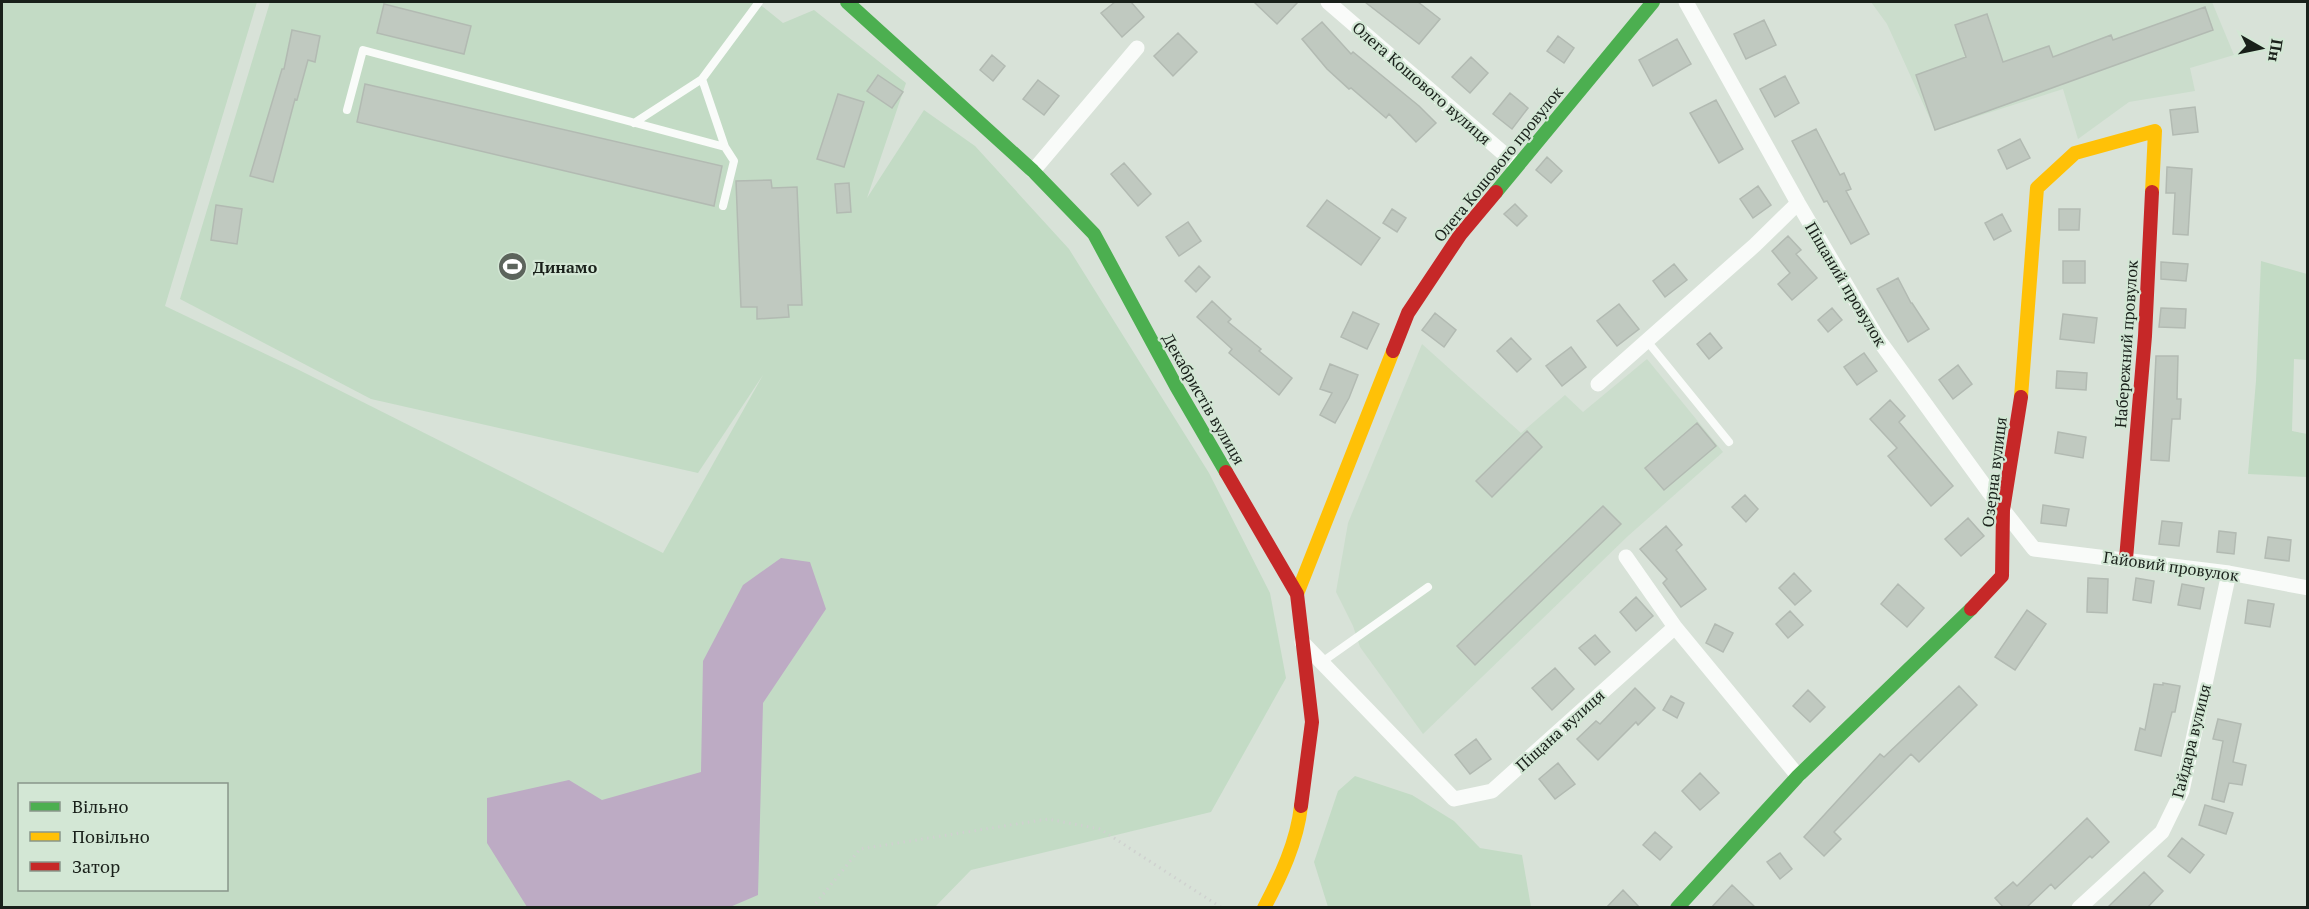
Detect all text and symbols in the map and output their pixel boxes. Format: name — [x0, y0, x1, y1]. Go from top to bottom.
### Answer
street label: Олега Кошового вулиця — [1348, 16, 1496, 150]
north arrow — [2231, 18, 2291, 78]
text: Пн — [2263, 37, 2288, 64]
street label: Олега Кошового провулок — [1428, 81, 1568, 247]
street label: Піщаний провулок — [1800, 218, 1892, 350]
sports icon: Динамо — [496, 251, 528, 283]
place label: Динамо — [533, 256, 598, 278]
street label: Набережний провулок — [2109, 259, 2143, 429]
street label: Декабристів вулиця — [1157, 329, 1251, 469]
street label: Озерна вулиця — [1976, 415, 2012, 529]
street label: Гайовий провулок — [2102, 546, 2240, 586]
street label: Гайдара вулиця — [2166, 682, 2216, 800]
street label: Піщана вулиця — [1511, 684, 1609, 776]
legend — [18, 783, 228, 891]
text: Вільно — [72, 794, 128, 818]
text: Повільно — [72, 824, 150, 848]
text: Затор — [72, 854, 120, 878]

